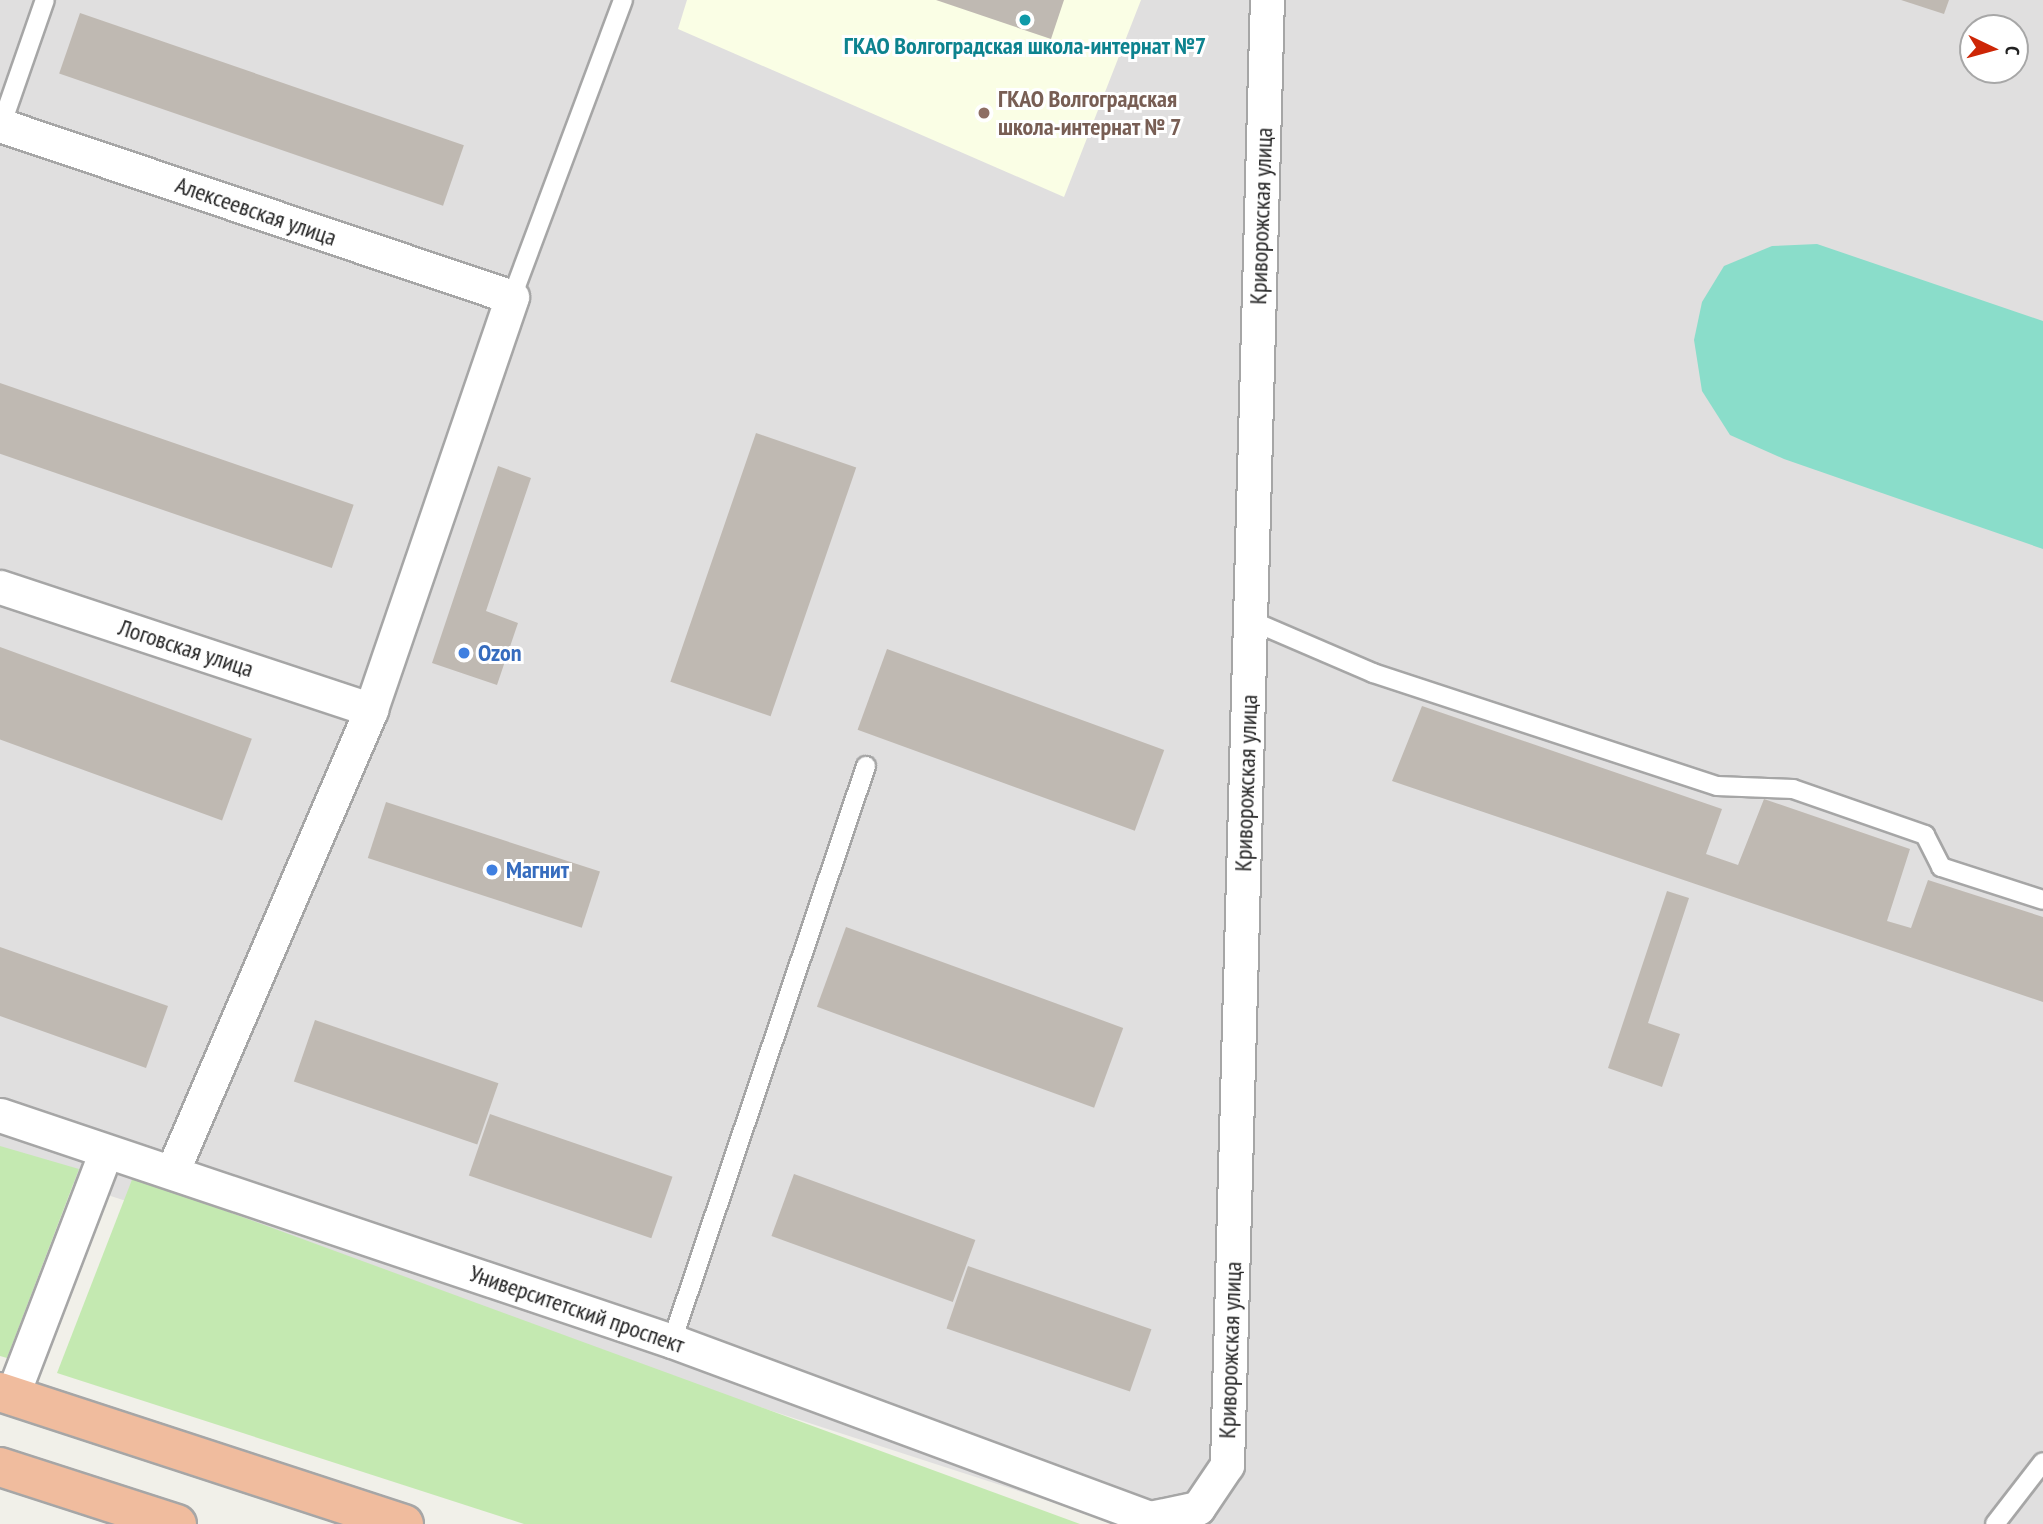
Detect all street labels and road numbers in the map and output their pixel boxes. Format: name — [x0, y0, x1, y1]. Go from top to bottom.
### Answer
street label: Криворожская улица — [1244, 127, 1278, 305]
street label: Алексеевская улица — [172, 170, 340, 252]
street label: Логовская улица — [115, 613, 257, 683]
street label: Криворожская улица — [1229, 694, 1263, 872]
street label: Университетский проспект — [466, 1259, 688, 1359]
street label: Криворожская улица — [1213, 1261, 1247, 1439]

